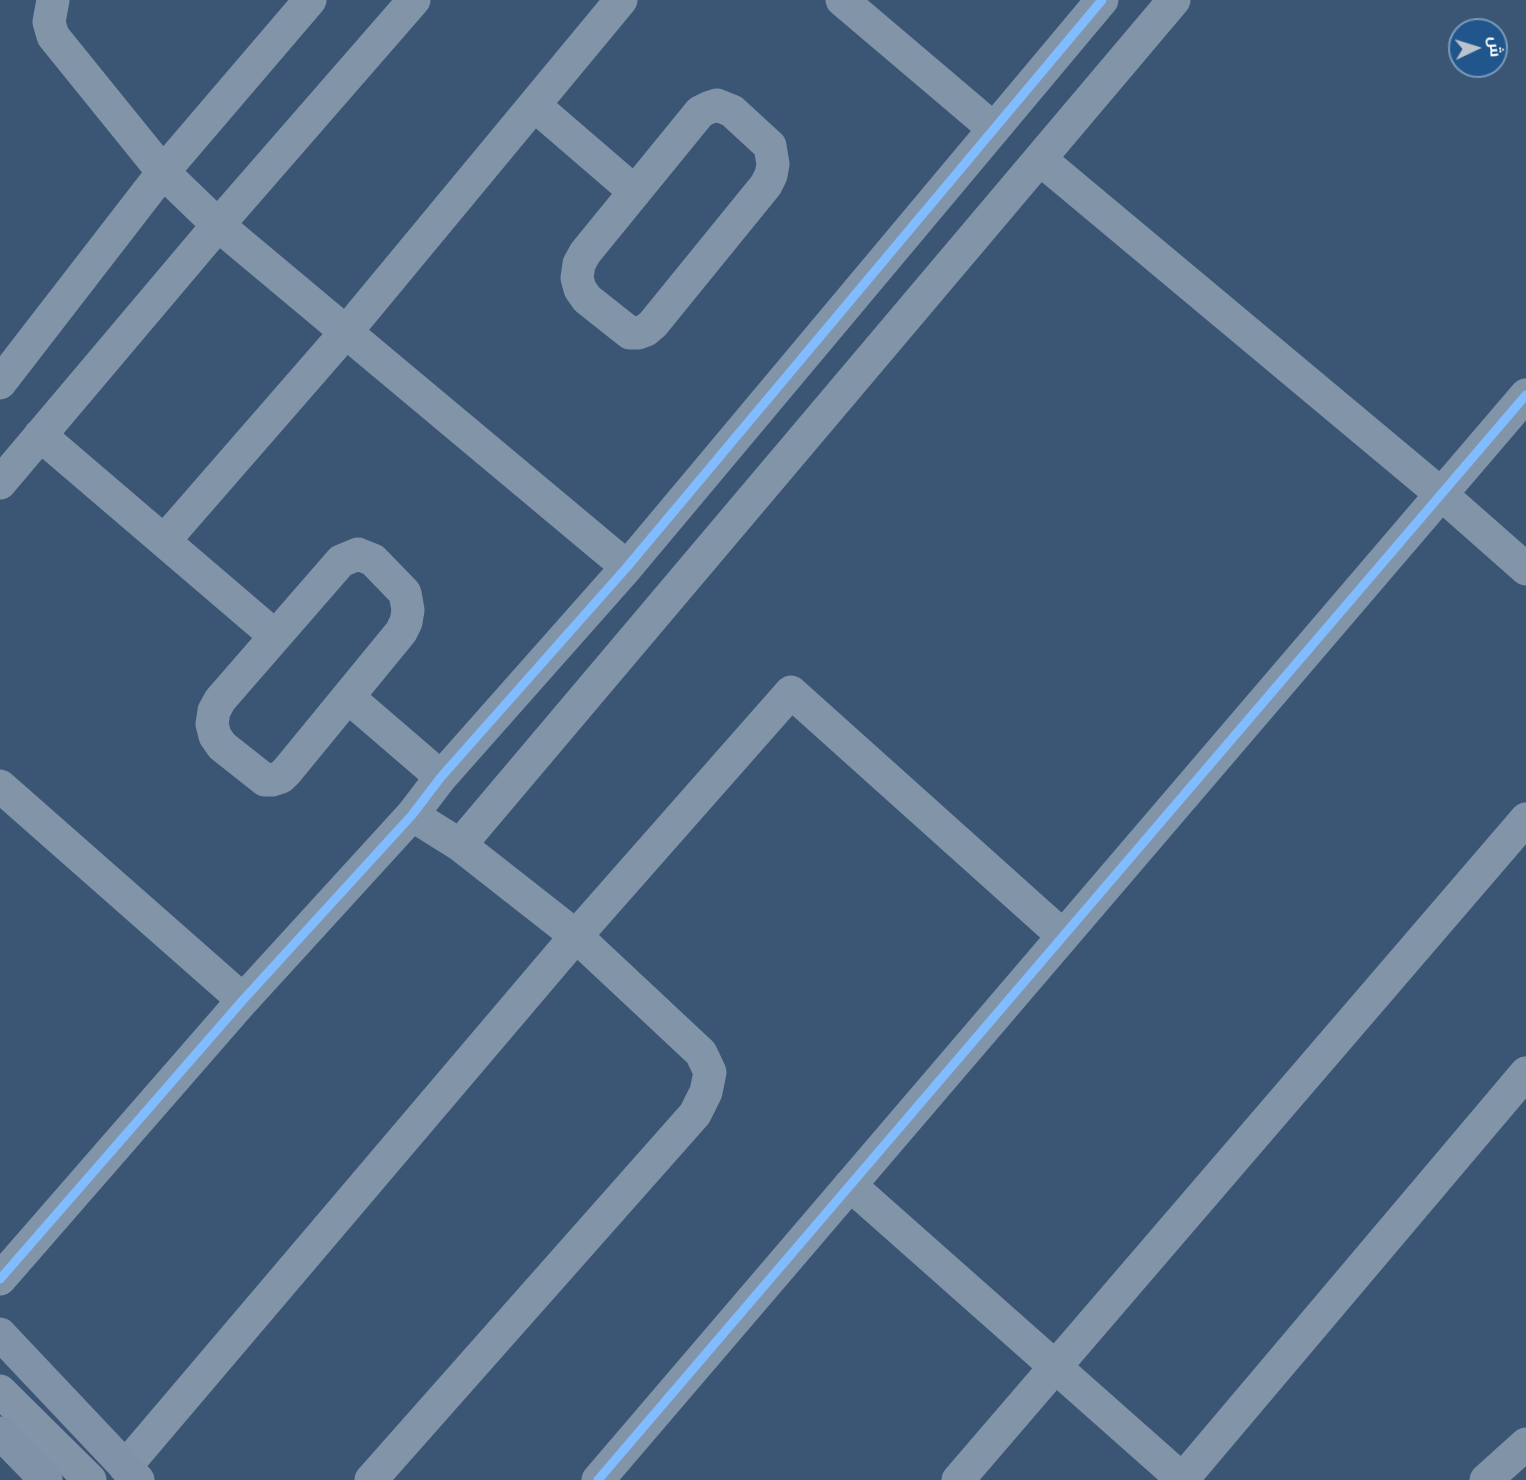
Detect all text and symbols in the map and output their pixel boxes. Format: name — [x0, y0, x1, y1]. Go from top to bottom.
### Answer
north arrow — [1448, 18, 1508, 78]
text: ش — [1483, 36, 1505, 58]

